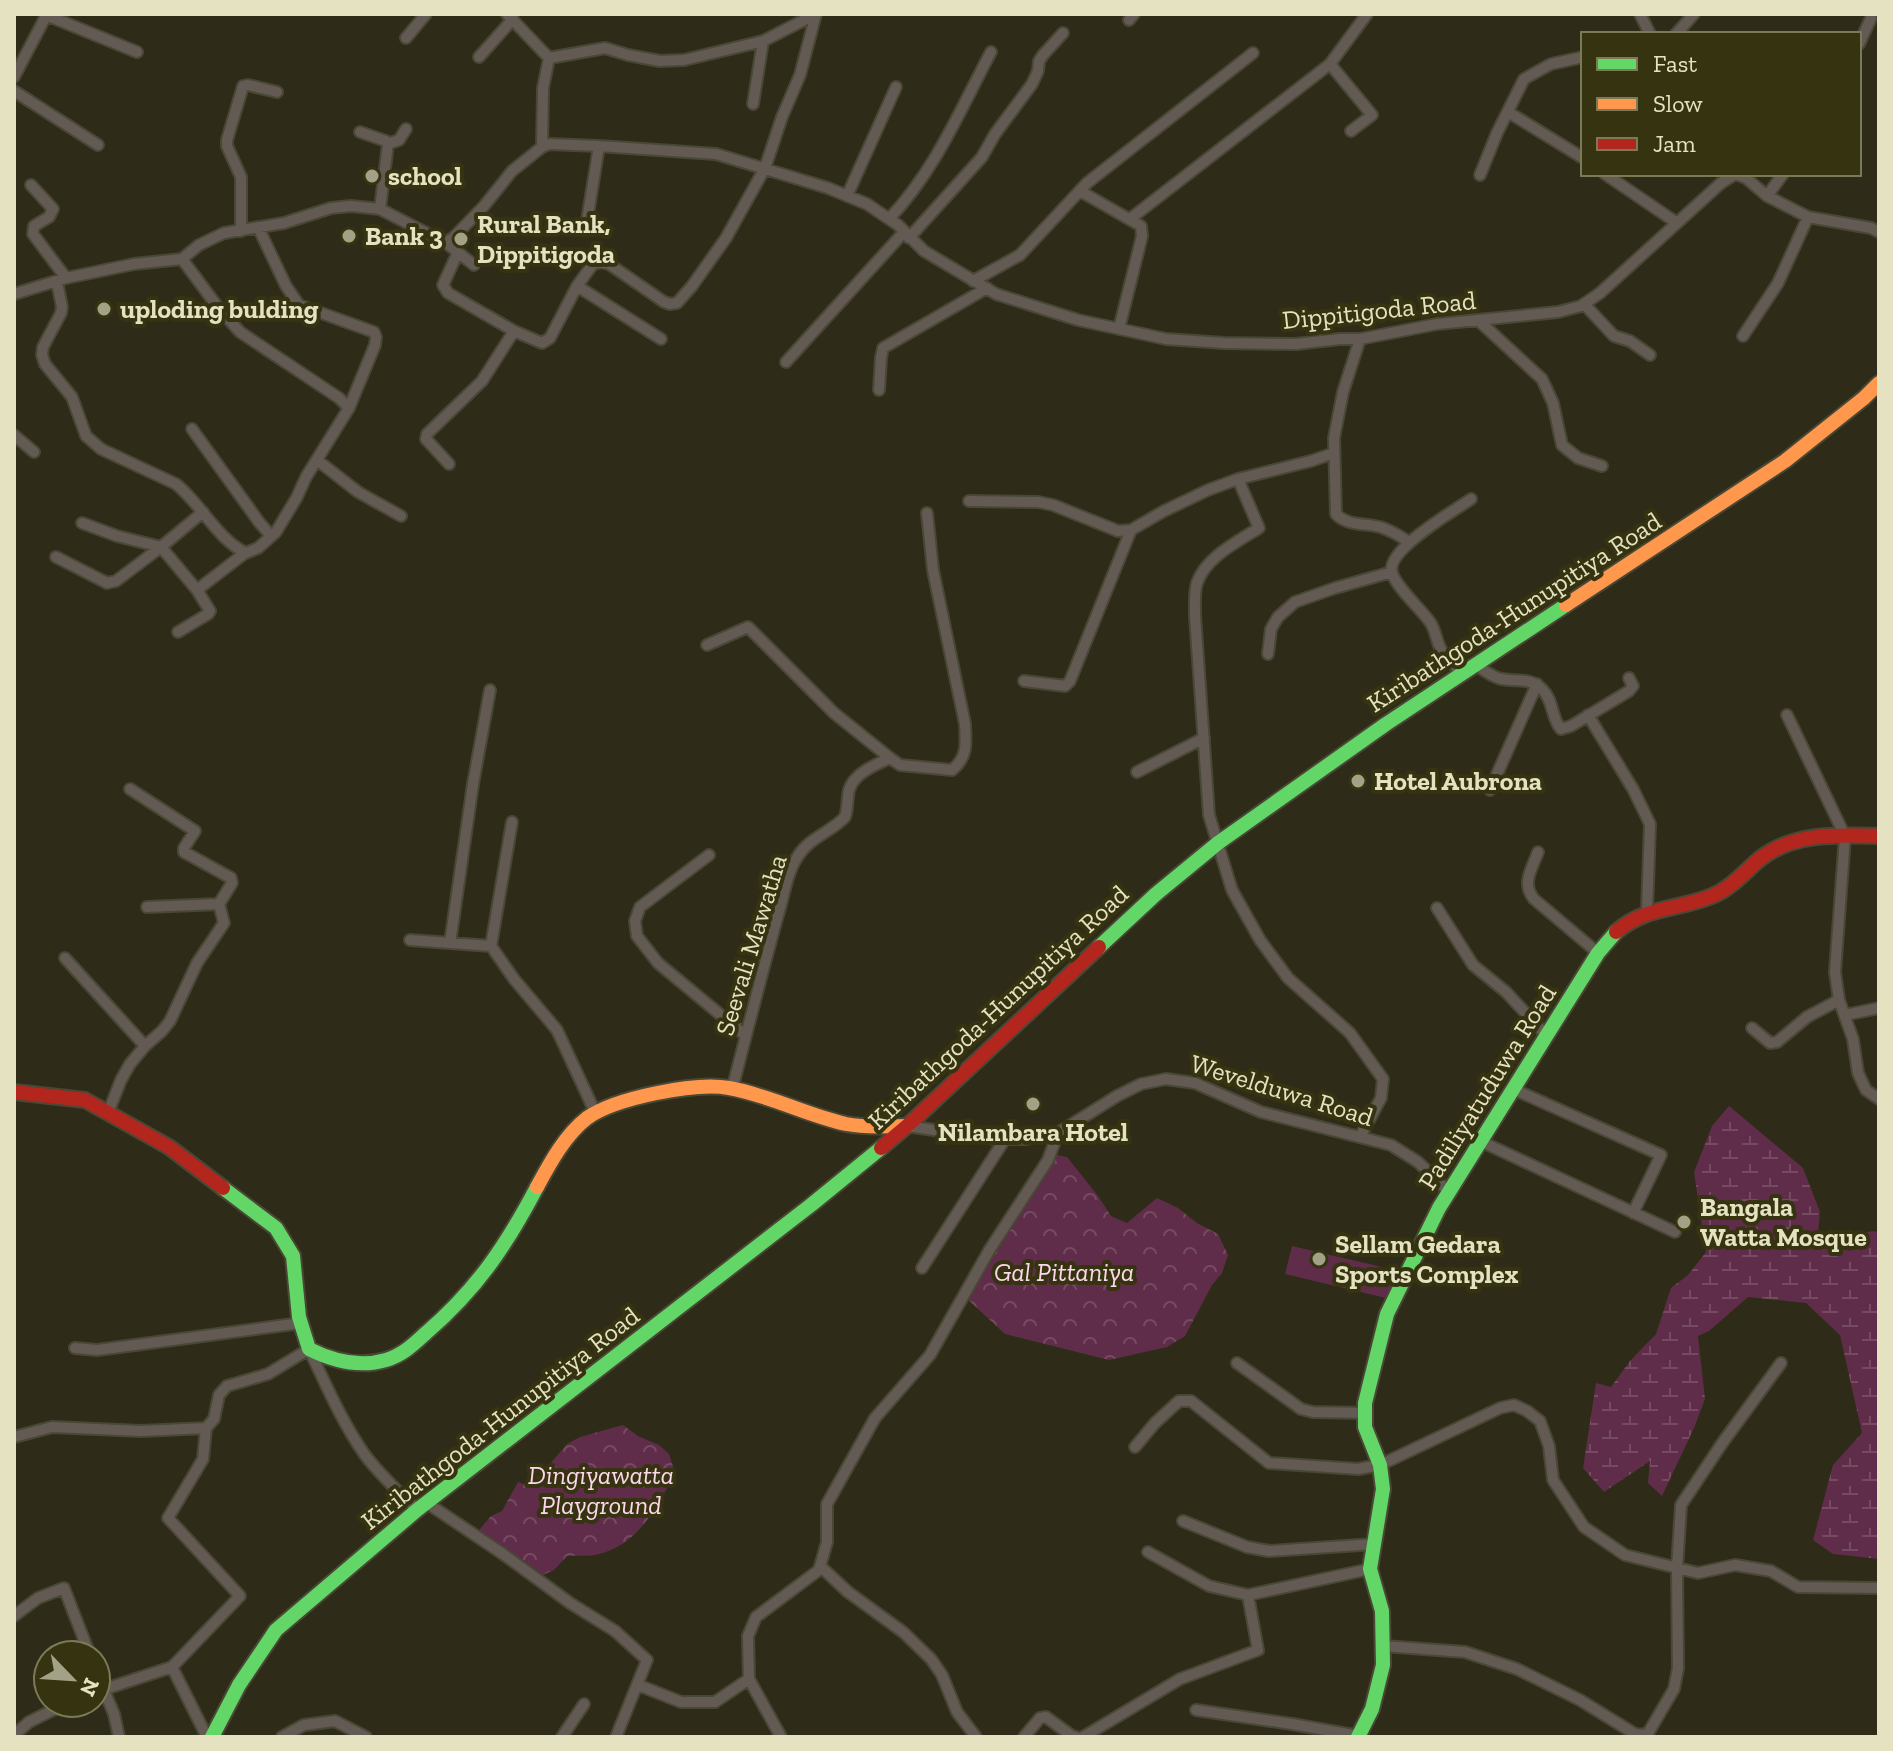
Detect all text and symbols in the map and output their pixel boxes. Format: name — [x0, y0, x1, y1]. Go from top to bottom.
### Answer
legend — [1581, 32, 1861, 176]
text: Fast — [1653, 49, 1697, 78]
text: Slow — [1653, 89, 1703, 118]
text: Jam — [1653, 129, 1696, 158]
place label: school — [388, 160, 462, 192]
marker: school — [363, 167, 381, 185]
place label: Rural Bank, Dippitigoda — [477, 208, 615, 270]
place label: Bank 3 — [365, 220, 443, 252]
marker: Bank 3 — [340, 227, 358, 245]
marker: Rural Bank, Dippitigoda — [452, 230, 470, 248]
street label: Dippitigoda Road — [1281, 284, 1477, 336]
place label: uploding bulding — [120, 293, 319, 325]
marker: uploding bulding — [95, 300, 113, 318]
street label: Kiribathgoda-Hunupitiya Road — [1361, 505, 1667, 719]
place label: Hotel Aubrona — [1374, 765, 1542, 797]
marker: Hotel Aubrona — [1349, 772, 1367, 790]
street label: Seevali Mawatha — [708, 850, 794, 1039]
street label: Kiribathgoda-Hunupitiya Road — [861, 878, 1135, 1136]
street label: Padiliyatuduwa Road — [1411, 979, 1563, 1195]
street label: Wevelduwa Road — [1187, 1047, 1377, 1133]
marker: Nilambara Hotel — [1024, 1095, 1042, 1113]
place label: Nilambara Hotel — [938, 1116, 1128, 1148]
place label: Bangala Watta Mosque — [1700, 1191, 1867, 1253]
marker: Bangala Watta Mosque — [1675, 1213, 1693, 1231]
place label: Sellam Gedara Sports Complex — [1335, 1228, 1518, 1290]
marker: Sellam Gedara Sports Complex — [1310, 1250, 1328, 1268]
park label: Gal Pittaniya — [994, 1256, 1134, 1288]
street label: Kiribathgoda-Hunupitiya Road — [354, 1299, 646, 1537]
park label: Dingiyawatta Playground — [528, 1459, 674, 1521]
north arrow — [32, 1639, 112, 1719]
text: N — [74, 1674, 105, 1701]

